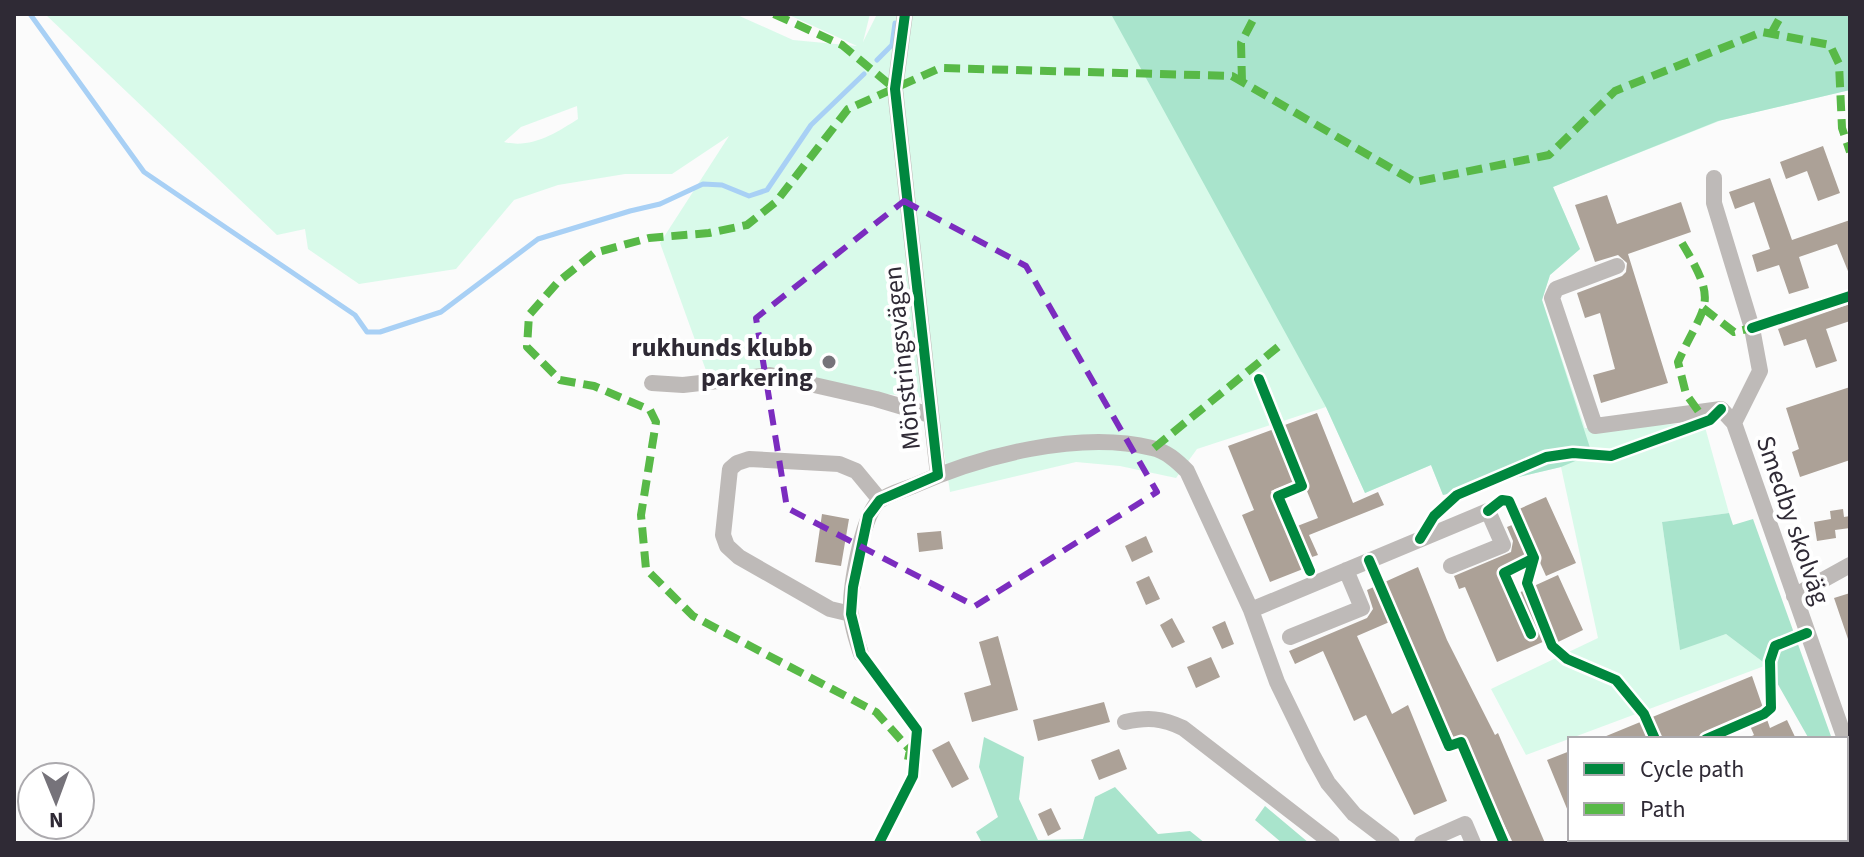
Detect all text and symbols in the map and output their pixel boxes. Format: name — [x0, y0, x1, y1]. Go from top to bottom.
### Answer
street label: Mönstringsvägen — [874, 264, 930, 452]
place label: rukhunds klubb parkering — [631, 329, 813, 396]
marker: rukhunds klubb parkering — [820, 353, 838, 371]
street label: Smedby skolväg — [1747, 431, 1839, 609]
legend — [1568, 737, 1848, 841]
text: Cycle path — [1640, 752, 1744, 787]
north arrow — [16, 761, 96, 841]
text: Path — [1640, 792, 1686, 827]
text: N — [49, 804, 64, 836]

